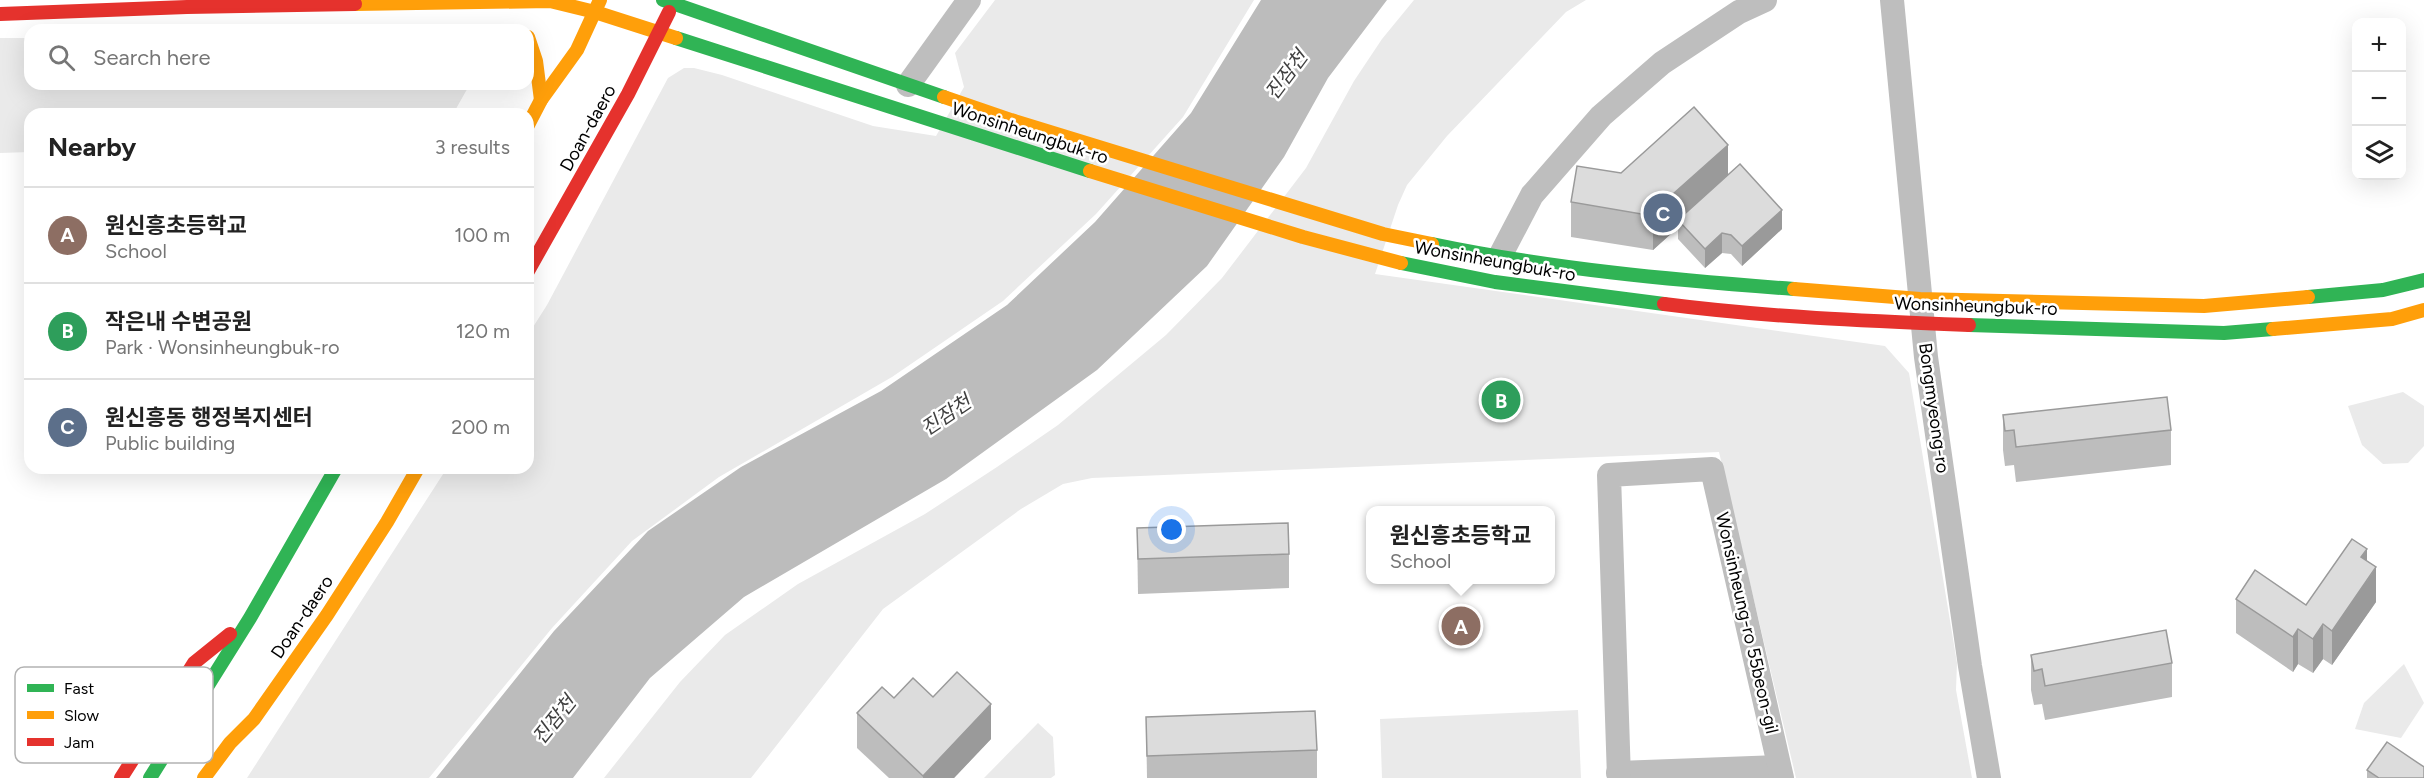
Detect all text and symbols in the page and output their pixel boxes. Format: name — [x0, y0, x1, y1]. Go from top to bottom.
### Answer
map controls — [2352, 18, 2406, 180]
button: + — [2352, 18, 2406, 72]
search box — [24, 24, 534, 90]
icon: search — [45, 41, 78, 74]
text: Search here — [93, 44, 211, 71]
water label: 진잠천 — [1260, 44, 1314, 104]
button: − — [2352, 72, 2406, 126]
street label: Doan-daero — [555, 81, 621, 175]
street label: Wonsinheungbuk-ro — [949, 97, 1111, 169]
button: layers — [2352, 126, 2406, 180]
text: Nearby — [48, 131, 136, 163]
text: 3 results — [435, 135, 510, 159]
pin: C — [1644, 190, 1682, 236]
text: 원신흥초등학교 — [105, 212, 247, 239]
text: A — [60, 223, 75, 247]
text: 100 m — [454, 223, 510, 247]
street label: Wonsinheungbuk-ro — [1413, 236, 1577, 286]
text: School — [105, 239, 167, 263]
street label: Wonsinheungbuk-ro — [1894, 292, 2058, 320]
text: 작은내 수변공원 — [105, 308, 252, 335]
text: B — [61, 319, 74, 343]
text: 120 m — [456, 319, 510, 343]
text: Park · Wonsinheungbuk-ro — [105, 335, 340, 359]
street label: Bongmyeong-ro — [1914, 341, 1954, 475]
pin: B — [1482, 378, 1520, 422]
water label: 진잠천 — [916, 388, 978, 440]
text: 원신흥동 행정복지센터 — [105, 404, 313, 431]
text: C — [60, 415, 75, 439]
text: 200 m — [451, 415, 510, 439]
text: Public building — [105, 431, 235, 455]
popup — [1366, 506, 1555, 584]
street label: Wonsinheung-ro 55beon-gil — [1711, 510, 1783, 736]
your location — [1157, 515, 1186, 544]
text: 원신흥초등학교 — [1390, 522, 1531, 549]
text: School — [1390, 549, 1452, 573]
street label: Doan-daero — [266, 571, 338, 663]
pin: A — [1442, 604, 1480, 648]
legend — [15, 667, 213, 763]
text: Fast — [64, 679, 94, 698]
water label: 진잠천 — [527, 689, 582, 749]
text: Slow — [64, 706, 99, 725]
text: Jam — [64, 733, 94, 752]

